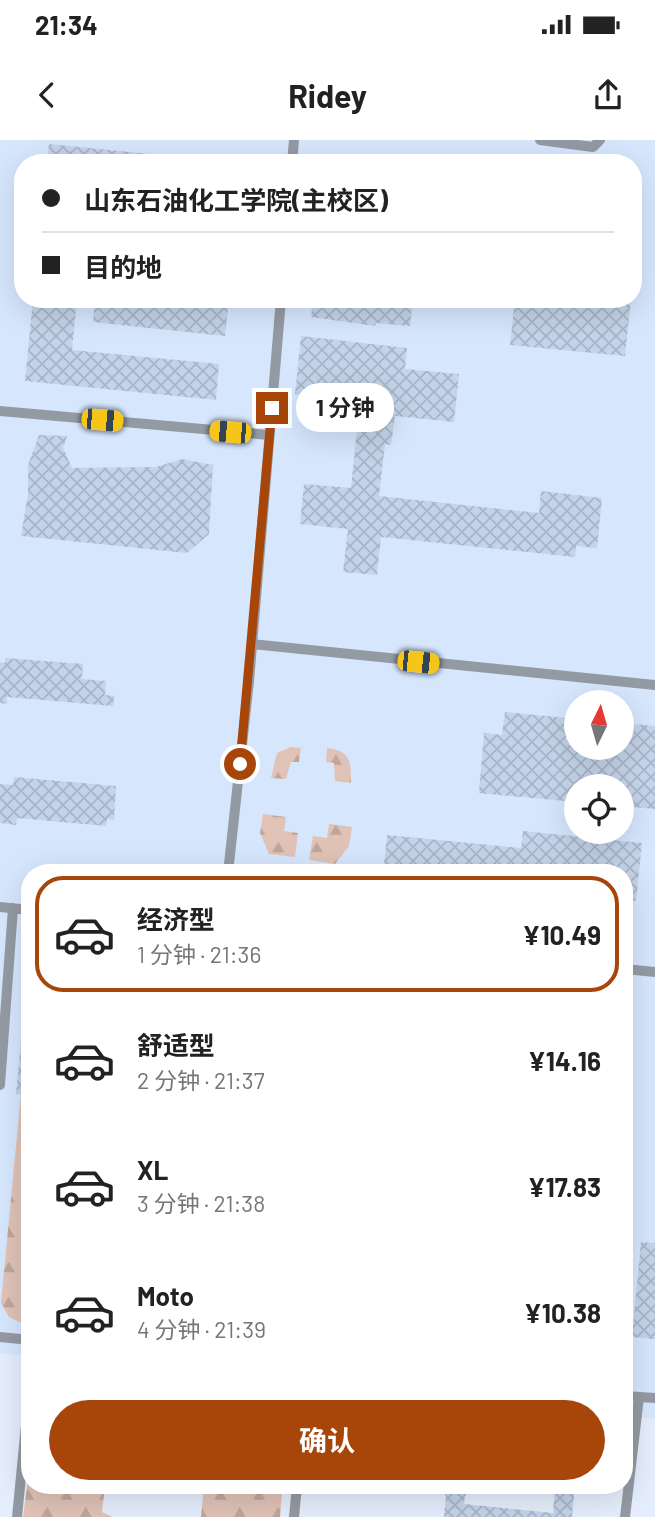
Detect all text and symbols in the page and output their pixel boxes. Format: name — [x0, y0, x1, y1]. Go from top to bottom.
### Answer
text: 21:34 — [35, 9, 98, 40]
icon: back — [28, 76, 66, 114]
text: Ridey — [288, 76, 367, 114]
icon: share — [589, 76, 627, 114]
text: 山东石油化工学院(主校区) — [84, 184, 388, 215]
text: 目的地 — [84, 251, 162, 282]
callout: 1 分钟 — [296, 384, 394, 432]
route end — [256, 392, 288, 424]
text: 1 分钟 — [316, 393, 374, 421]
car — [81, 408, 124, 432]
car — [209, 420, 252, 444]
car — [397, 649, 440, 675]
north arrow — [564, 690, 634, 760]
map controls — [564, 690, 634, 844]
route start — [224, 748, 256, 780]
button: locate — [564, 774, 634, 844]
icon: car — [53, 903, 116, 966]
text: 经济型 — [137, 903, 215, 934]
text: ¥10.49 — [523, 919, 601, 950]
text: 1 分钟 · 21:36 — [137, 940, 261, 968]
icon: car — [53, 1029, 116, 1092]
text: 舒适型 — [137, 1029, 215, 1060]
text: ¥14.16 — [528, 1045, 601, 1076]
text: 2 分钟 · 21:37 — [137, 1066, 265, 1094]
text: XL — [137, 1154, 168, 1185]
icon: car — [53, 1155, 116, 1218]
text: ¥17.83 — [528, 1171, 601, 1202]
text: 3 分钟 · 21:38 — [137, 1189, 265, 1217]
text: Moto — [137, 1280, 194, 1311]
icon: car — [53, 1281, 116, 1344]
text: ¥10.38 — [524, 1297, 601, 1328]
text: 4 分钟 · 21:39 — [137, 1315, 266, 1343]
button: 确认 — [49, 1400, 605, 1480]

